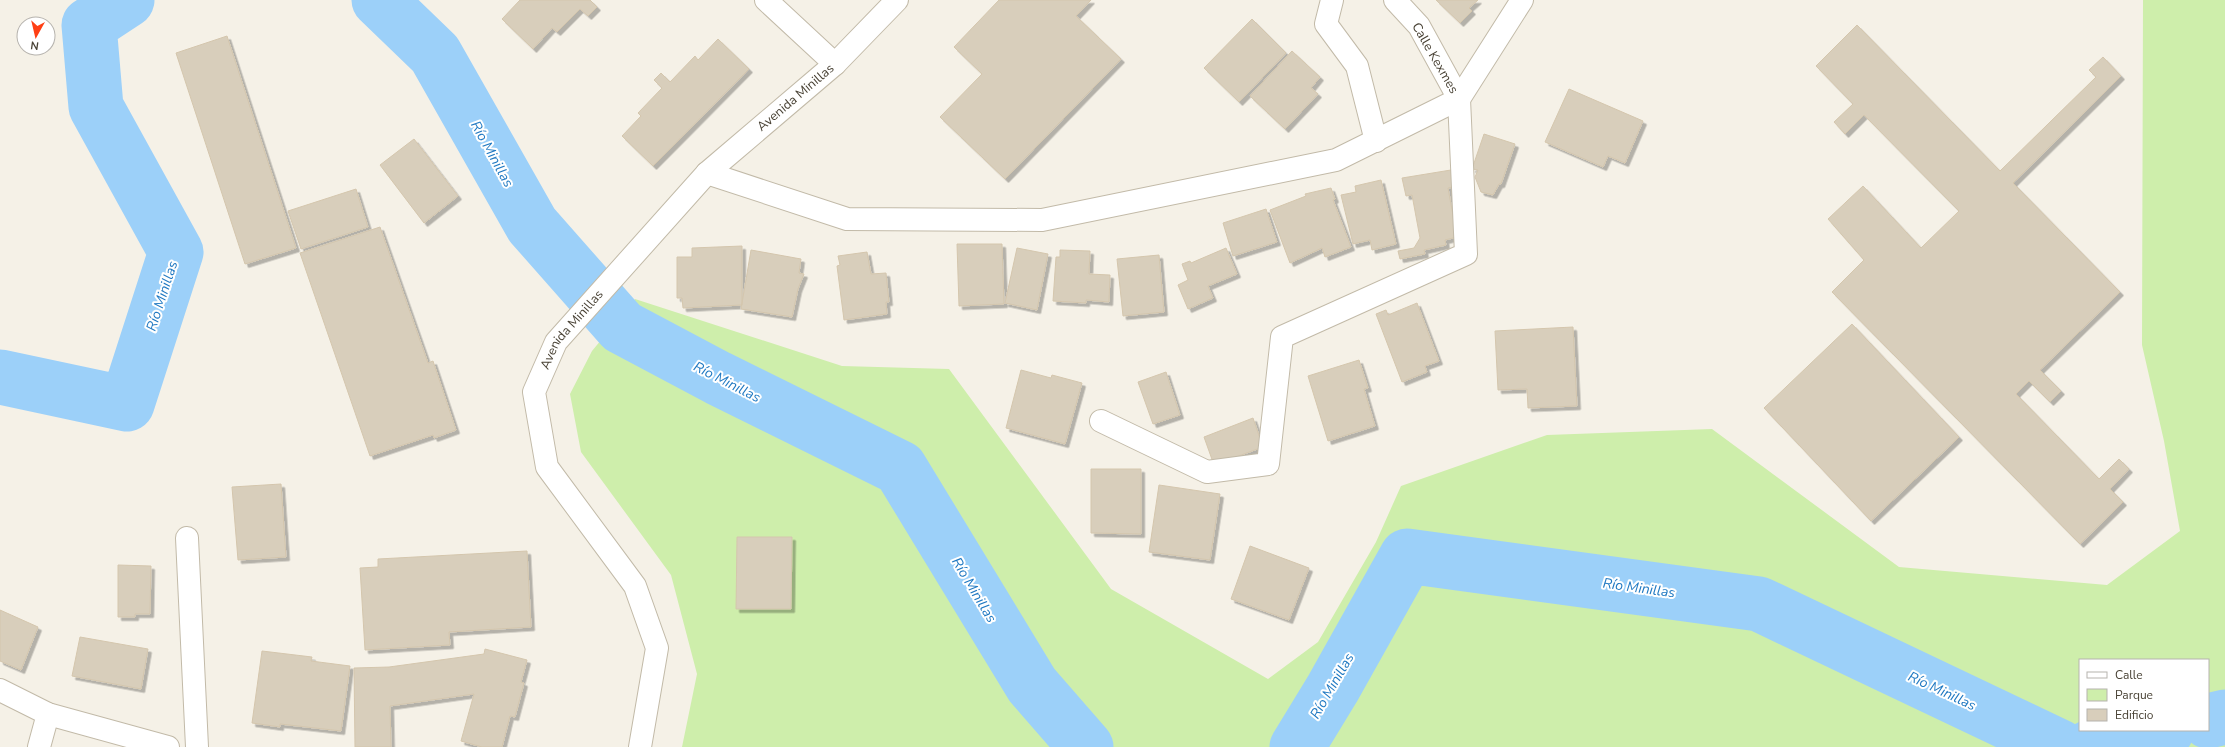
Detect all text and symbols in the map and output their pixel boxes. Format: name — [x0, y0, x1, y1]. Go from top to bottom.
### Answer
north arrow — [16, 16, 56, 56]
street label: Calle Kexmes — [1407, 19, 1463, 97]
text: N — [30, 37, 40, 53]
street label: Avenida Minillas — [753, 59, 838, 136]
water label: Río Minillas — [466, 118, 518, 191]
water label: Río Minillas — [142, 258, 182, 334]
street label: Avenida Minillas — [536, 286, 607, 372]
water label: Río Minillas — [690, 357, 764, 407]
water label: Río Minillas — [947, 554, 1001, 626]
water label: Río Minillas — [1602, 574, 1677, 603]
water label: Río Minillas — [1306, 649, 1359, 722]
legend — [2079, 659, 2209, 731]
water label: Río Minillas — [1905, 667, 1979, 715]
text: Calle — [2115, 667, 2143, 683]
text: Parque — [2115, 687, 2153, 703]
text: Edificio — [2115, 707, 2154, 723]

